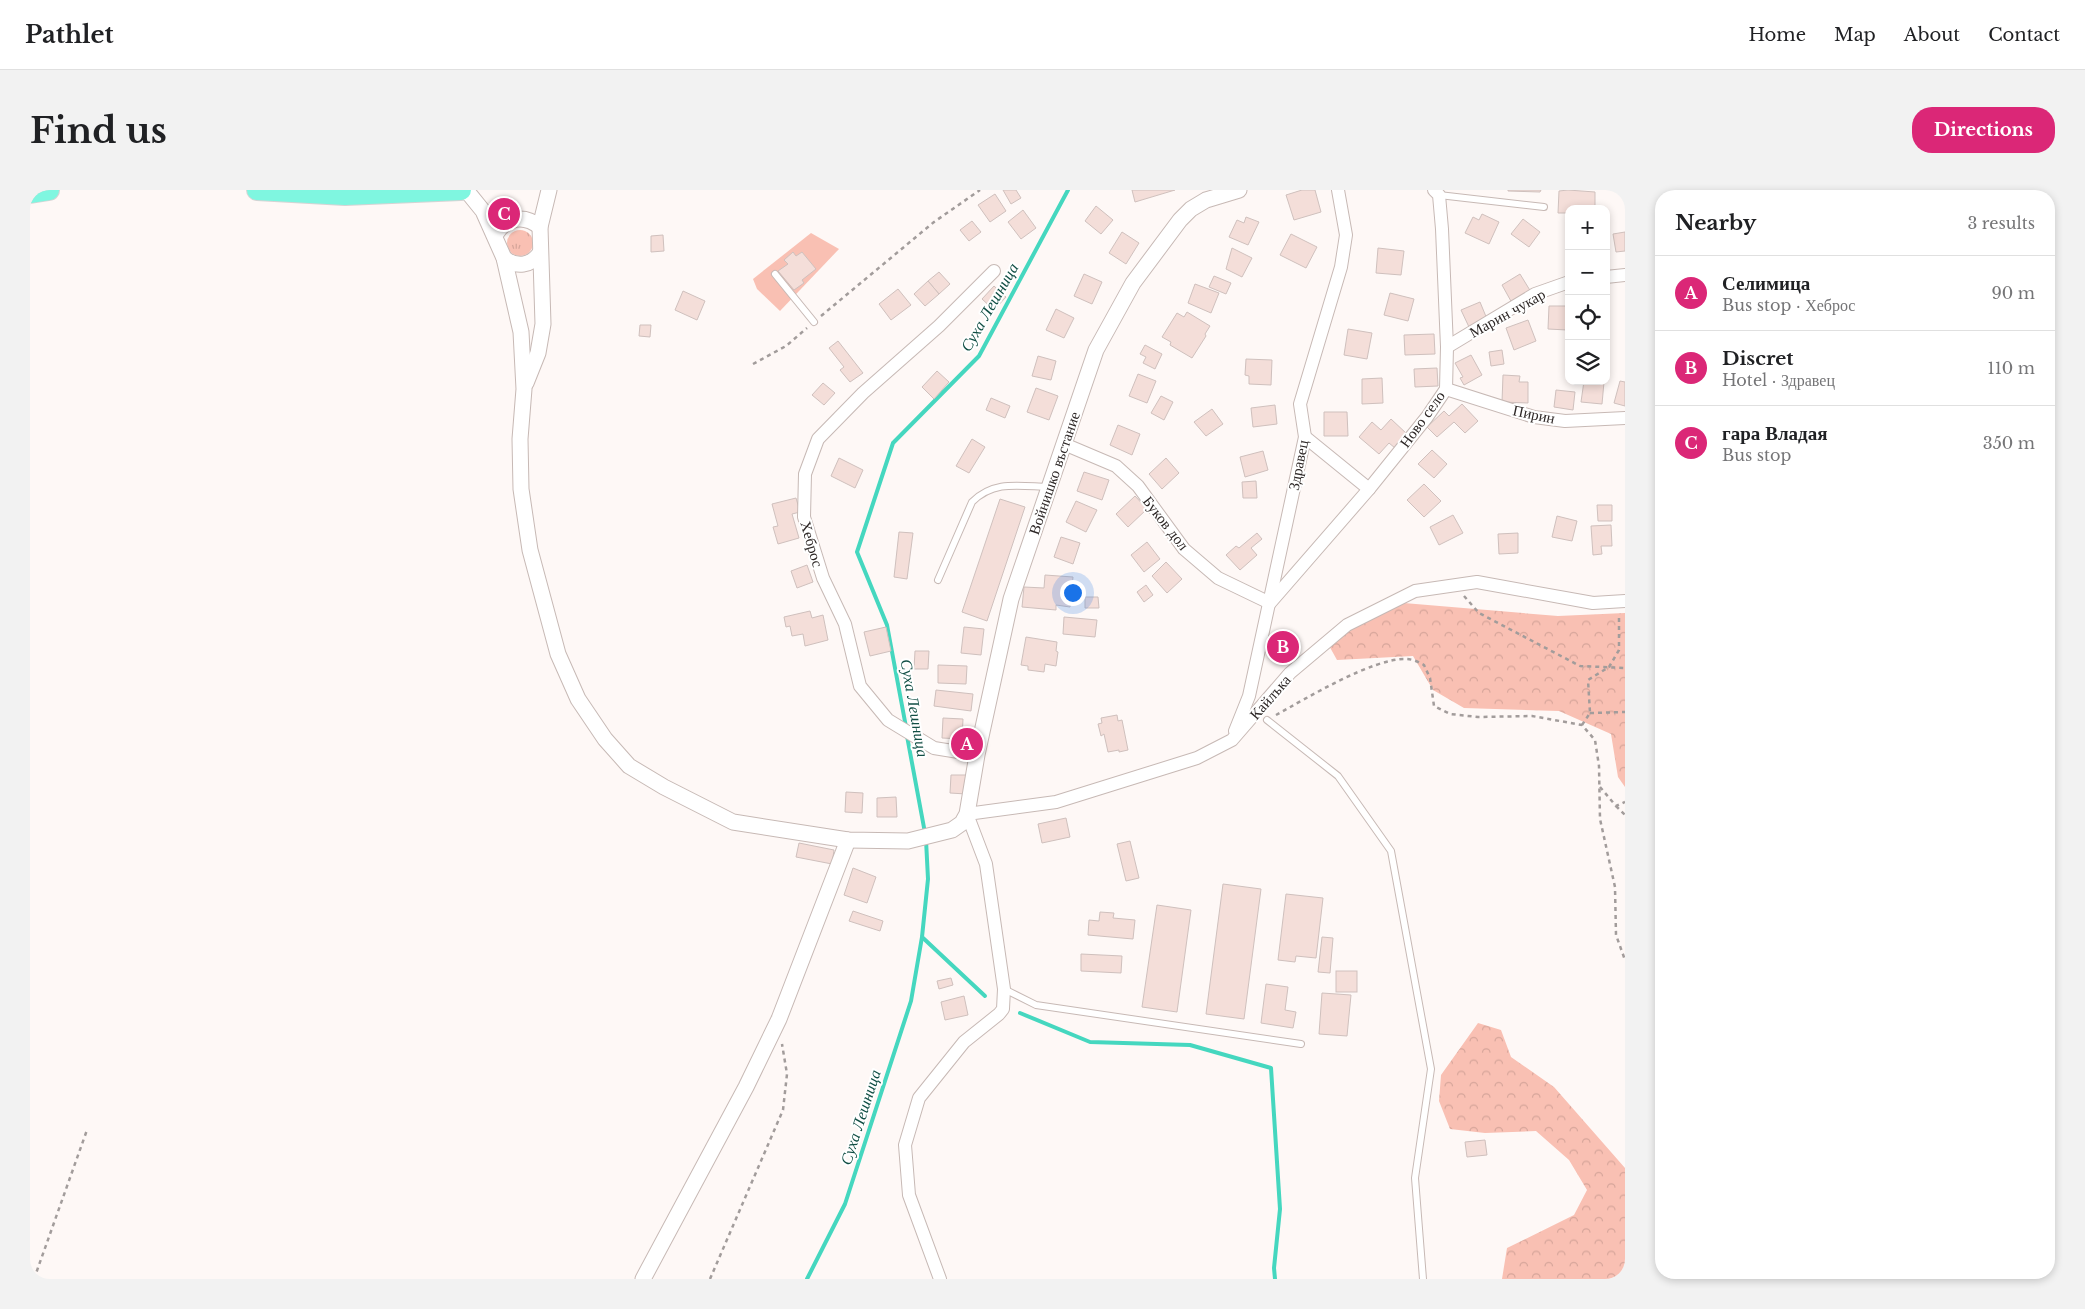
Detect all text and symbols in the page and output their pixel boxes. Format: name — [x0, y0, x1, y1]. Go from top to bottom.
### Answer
text: Pathlet — [25, 20, 114, 49]
text: Home — [1748, 24, 1806, 46]
text: Map — [1834, 24, 1876, 46]
text: About — [1904, 24, 1960, 46]
text: Contact — [1988, 24, 2060, 46]
button: Directions — [1912, 107, 2055, 153]
text: Find us — [30, 109, 167, 152]
pin: C — [488, 195, 520, 233]
map controls — [1565, 205, 1610, 385]
button: + — [1565, 205, 1610, 250]
text: Nearby — [1675, 210, 1756, 236]
text: 3 results — [1967, 213, 2035, 233]
button: − — [1565, 250, 1610, 295]
water label: Суха Лешница — [956, 259, 1022, 355]
text: Селимица — [1722, 272, 1810, 295]
text: A — [1685, 283, 1697, 303]
text: 90 m — [1992, 283, 2035, 303]
street label: Марин чукар — [1466, 284, 1548, 342]
button: locate — [1565, 295, 1610, 340]
text: Bus stop · Хеброс — [1722, 295, 1855, 315]
button: layers — [1565, 340, 1610, 385]
text: Discret — [1722, 347, 1794, 370]
text: B — [1685, 358, 1697, 378]
text: 110 m — [1988, 358, 2035, 378]
text: Hotel · Здравец — [1722, 370, 1835, 390]
street label: Ново село — [1395, 387, 1449, 451]
street label: Пирин — [1511, 400, 1557, 428]
street label: Войнишко въстание — [1024, 409, 1084, 537]
text: гара Владая — [1722, 422, 1827, 445]
text: C — [1684, 433, 1698, 453]
text: 350 m — [1983, 433, 2035, 453]
street label: Здравец — [1284, 438, 1312, 492]
text: Bus stop — [1722, 445, 1791, 465]
street label: Буков дол — [1139, 492, 1193, 554]
street label: Хеброс — [796, 519, 828, 570]
your location — [1060, 580, 1086, 606]
pin: B — [1267, 628, 1299, 666]
water label: Суха Лешница — [897, 658, 933, 758]
street label: Кайлъка — [1245, 670, 1295, 723]
pin: A — [951, 725, 983, 763]
water label: Суха Лешница — [835, 1067, 885, 1167]

